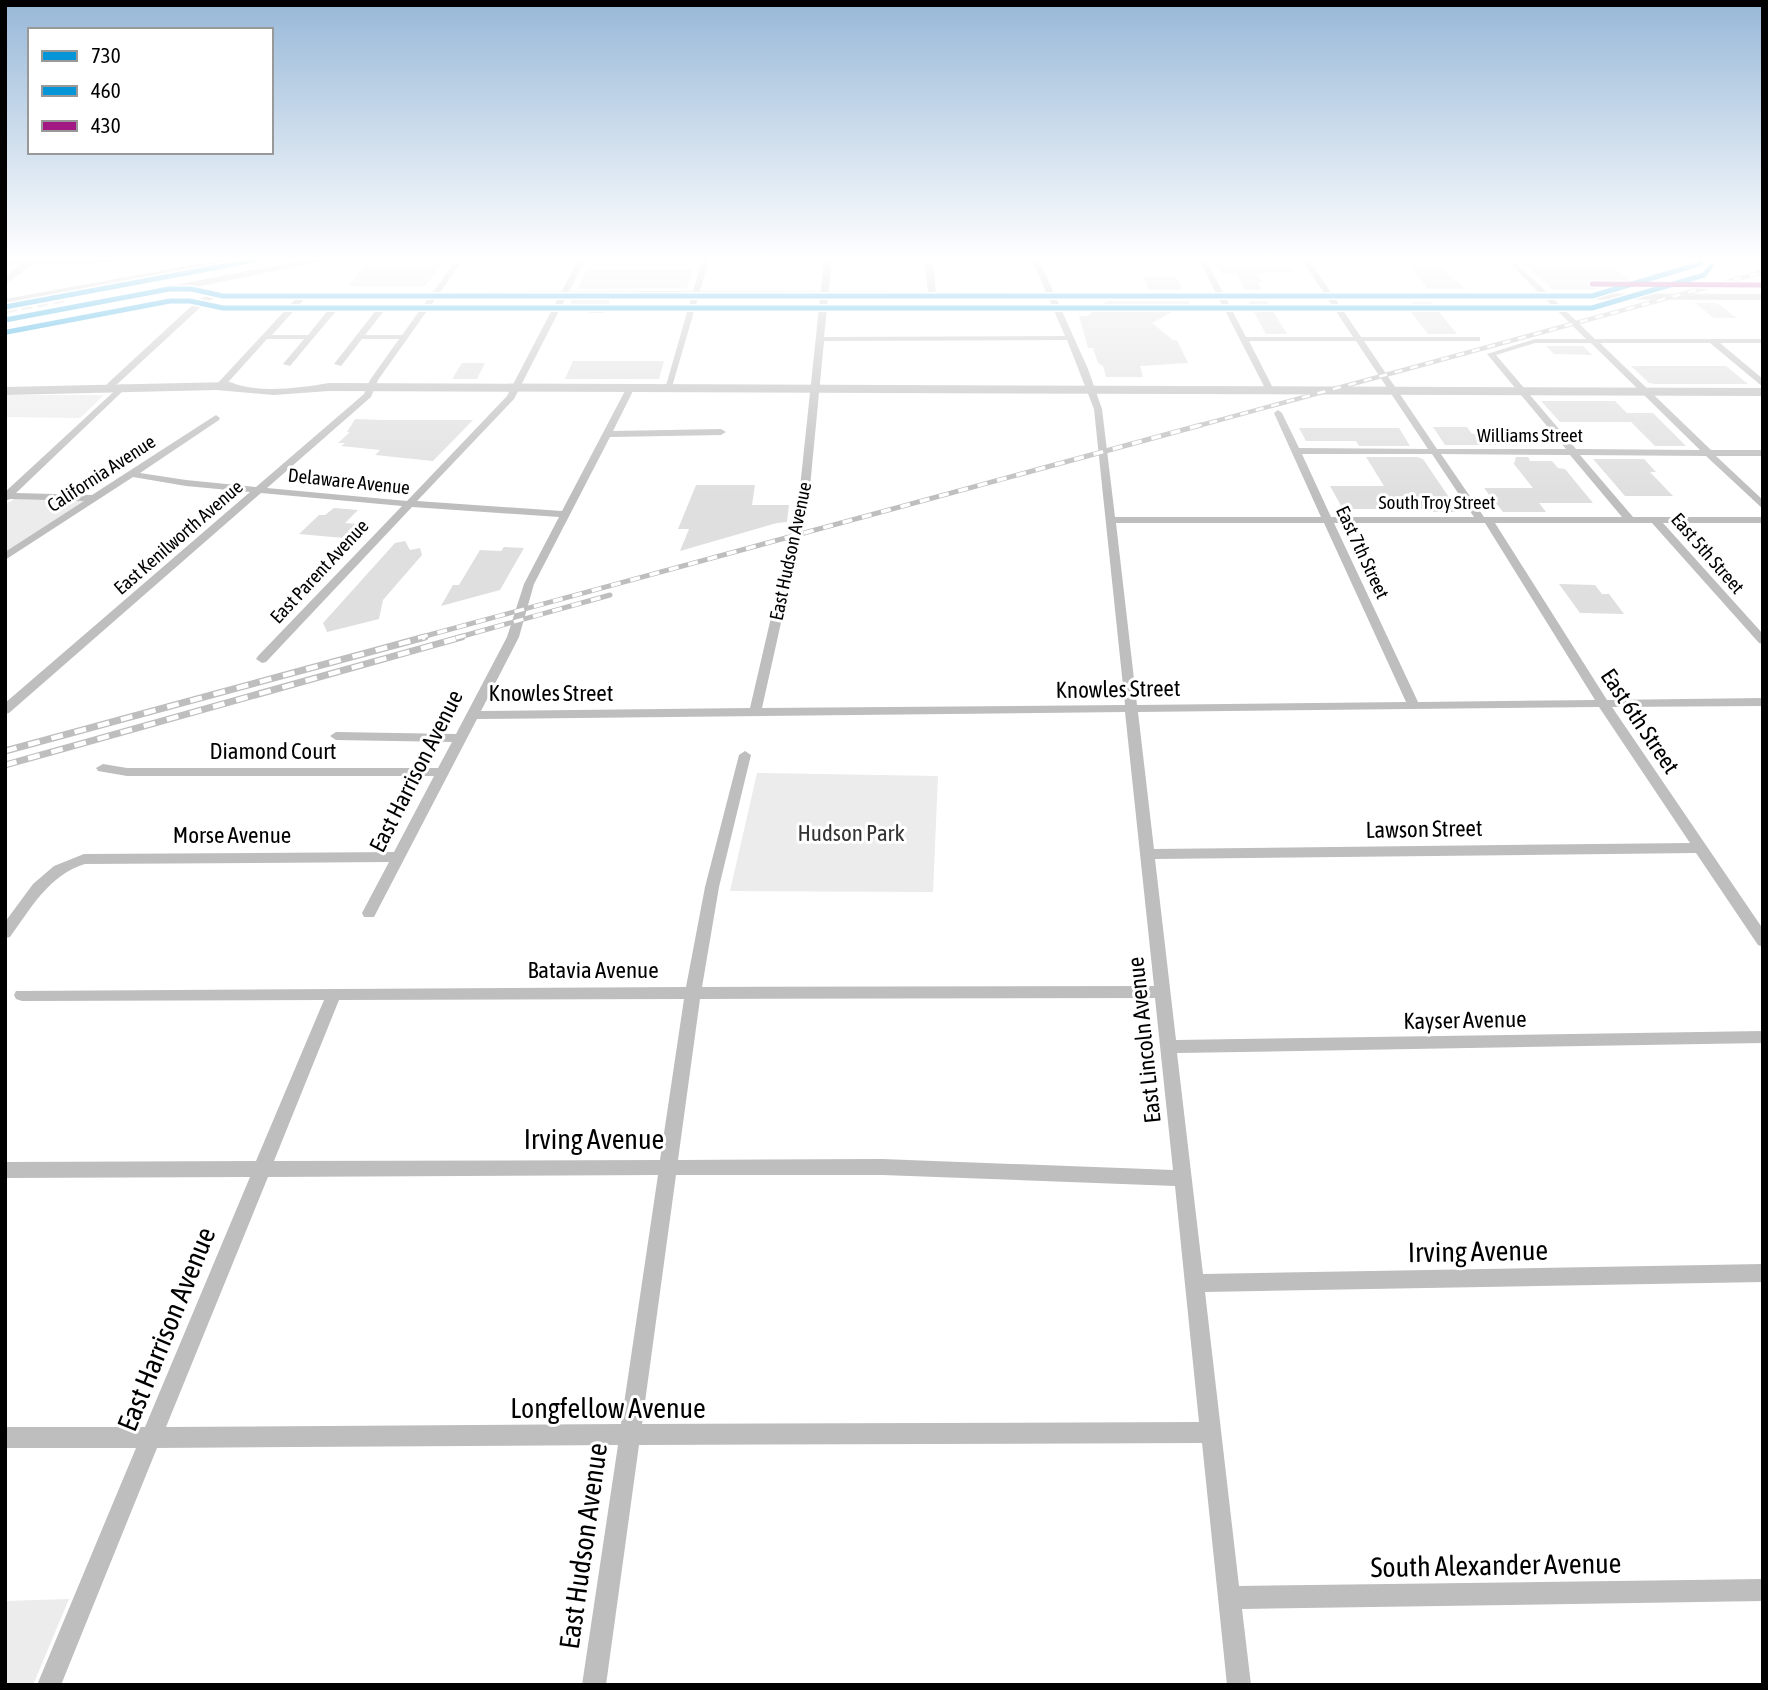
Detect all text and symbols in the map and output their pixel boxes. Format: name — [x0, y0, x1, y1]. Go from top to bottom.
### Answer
legend — [28, 28, 273, 154]
text: 730 — [91, 43, 121, 67]
text: 460 — [91, 78, 121, 102]
text: 430 — [91, 113, 121, 137]
street label: Williams Street — [1477, 424, 1583, 446]
street label: California Avenue — [43, 430, 159, 516]
street label: Delaware Avenue — [287, 464, 411, 498]
street label: East Kenilworth Avenue — [109, 475, 247, 599]
street label: East Hudson Avenue — [765, 480, 815, 622]
street label: South Troy Street — [1378, 491, 1496, 513]
street label: East 7th Street — [1332, 502, 1394, 602]
street label: East 5th Street — [1667, 508, 1749, 598]
street label: East Parent Avenue — [265, 515, 373, 627]
street label: East 6th Street — [1596, 664, 1684, 778]
street label: Knowles Street — [1055, 675, 1181, 703]
street label: Knowles Street — [489, 680, 613, 706]
street label: East Harrison Avenue — [364, 686, 468, 856]
street label: Diamond Court — [210, 738, 336, 764]
street label: Lawson Street — [1365, 815, 1483, 843]
park label: Hudson Park — [797, 820, 905, 846]
street label: Morse Avenue — [173, 822, 291, 848]
street label: East Lincoln Avenue — [1122, 956, 1166, 1124]
street label: Batavia Avenue — [527, 957, 659, 983]
street label: Kayser Avenue — [1403, 1006, 1527, 1034]
street label: Irving Avenue — [524, 1123, 664, 1155]
street label: East Harrison Avenue — [111, 1222, 221, 1436]
street label: Irving Avenue — [1408, 1234, 1548, 1268]
street label: Longfellow Avenue — [510, 1392, 706, 1424]
street label: East Hudson Avenue — [553, 1441, 613, 1651]
street label: South Alexander Avenue — [1370, 1547, 1622, 1583]

